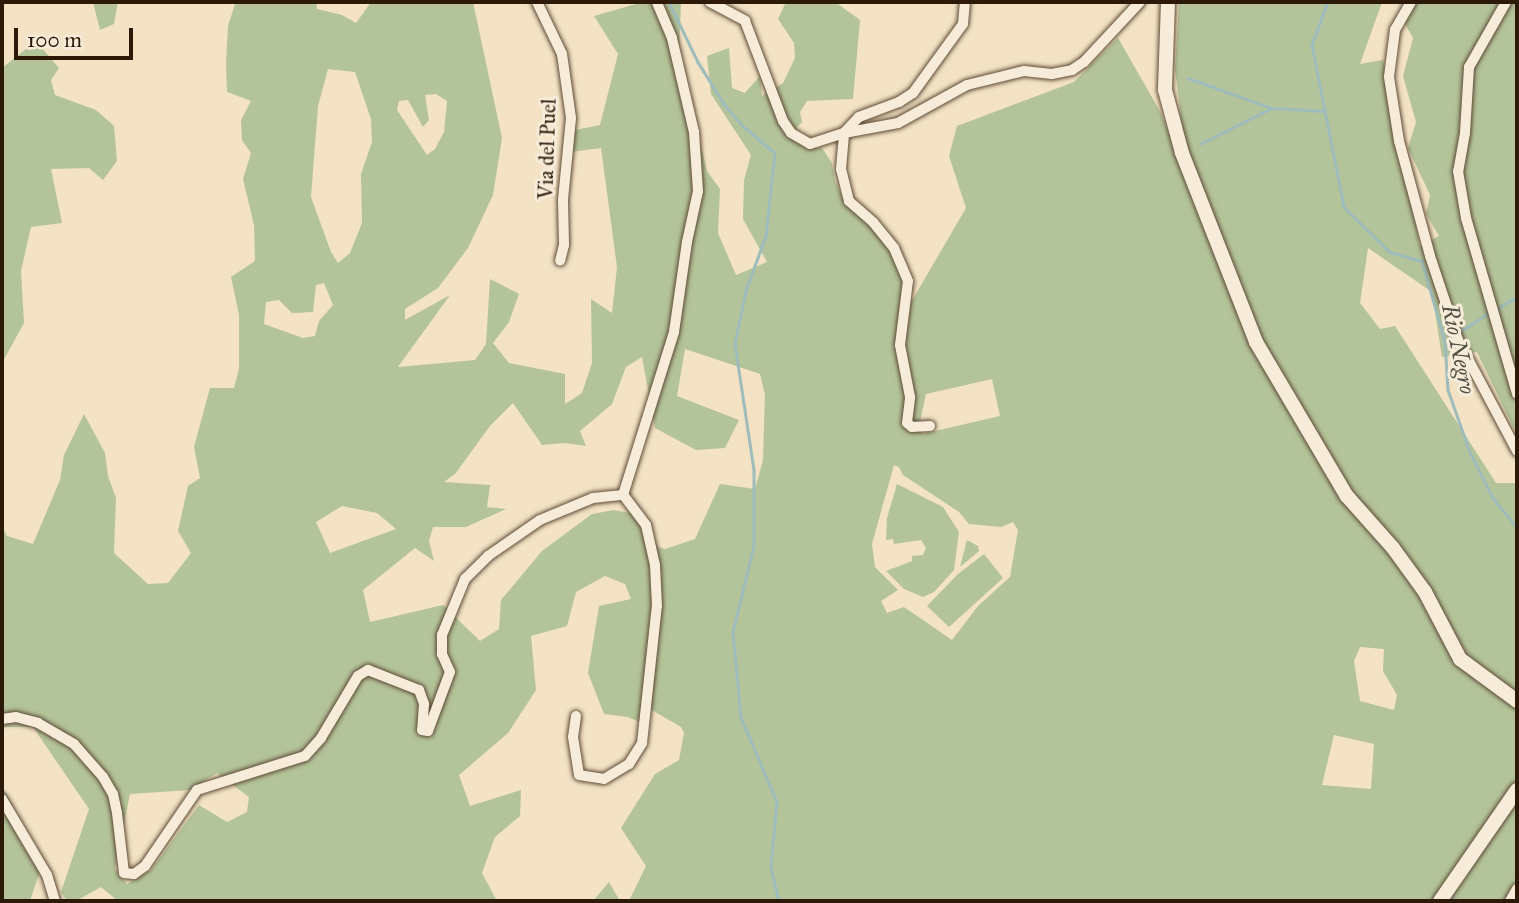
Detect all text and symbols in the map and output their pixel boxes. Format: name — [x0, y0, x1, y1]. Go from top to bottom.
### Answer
scale bar — [18, 14, 136, 58]
text: 100 m — [27, 27, 82, 53]
street label: Via del Puel — [533, 98, 561, 200]
water label: Rio Negro — [1436, 301, 1482, 397]

